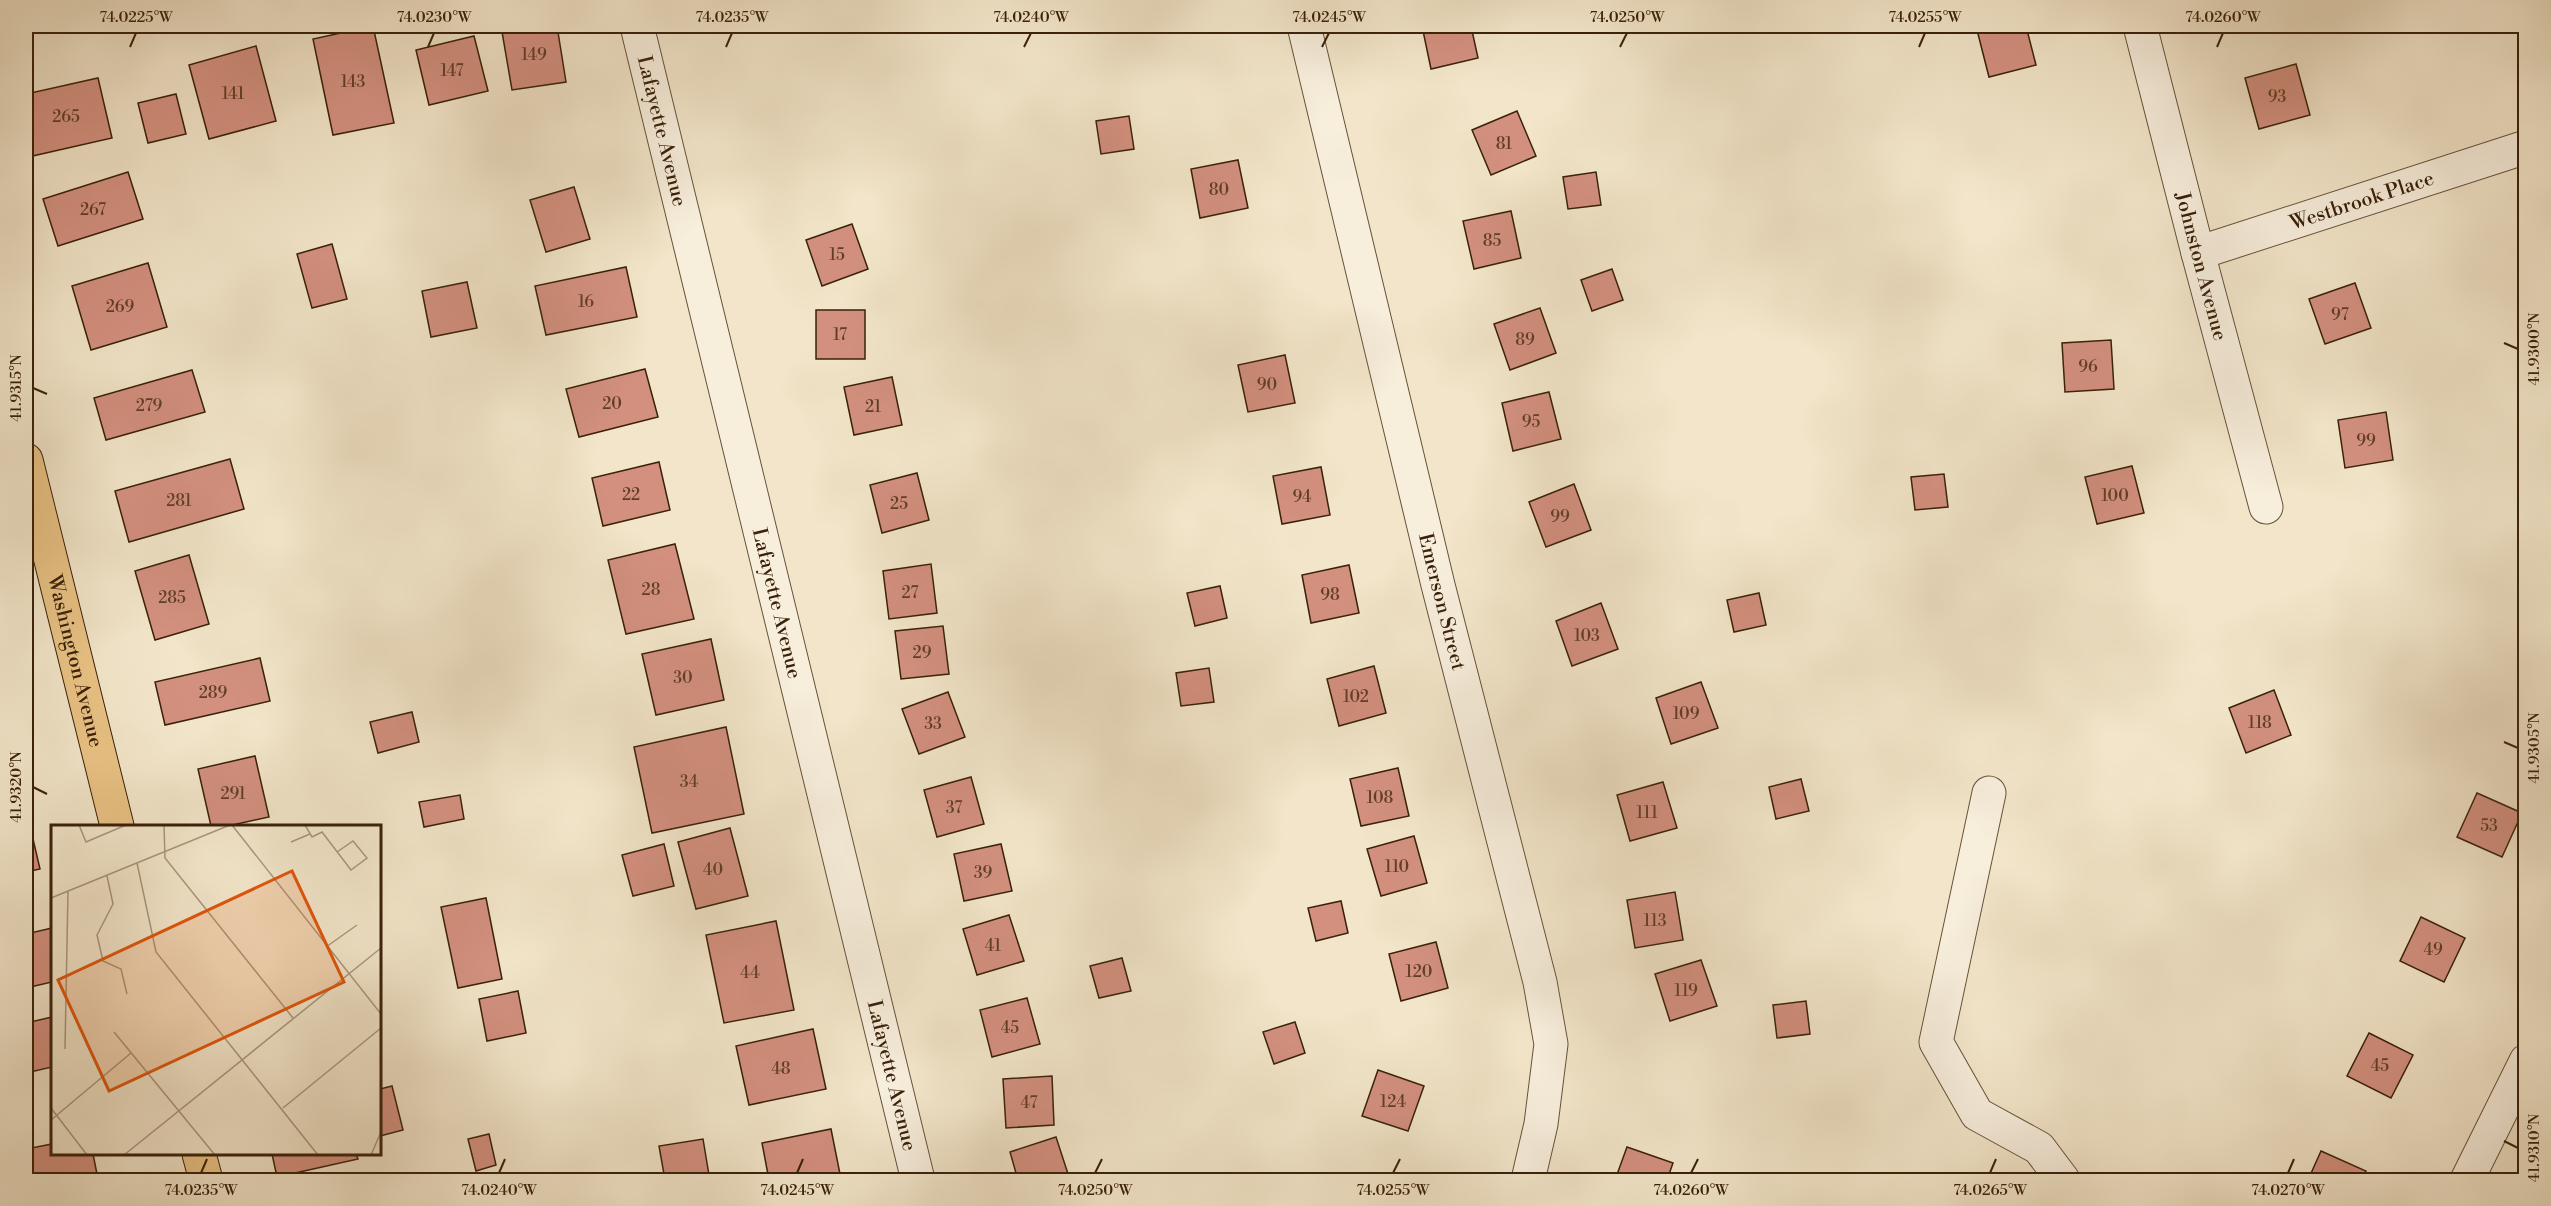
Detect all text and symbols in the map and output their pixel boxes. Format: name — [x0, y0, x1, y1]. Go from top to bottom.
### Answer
text: 74.0225°W — [99, 8, 173, 27]
text: 74.0230°W — [397, 8, 472, 27]
text: 74.0235°W — [696, 8, 769, 27]
text: 74.0240°W — [993, 8, 1069, 27]
text: 74.0245°W — [1292, 8, 1366, 27]
text: 74.0250°W — [1590, 8, 1665, 27]
text: 74.0255°W — [1889, 8, 1962, 27]
text: 74.0260°W — [2185, 8, 2261, 27]
house number: 149 — [521, 45, 547, 65]
street label: Lafayette Avenue — [631, 53, 691, 209]
house number: 147 — [440, 61, 464, 81]
house number: 143 — [341, 72, 365, 92]
house number: 141 — [222, 84, 244, 104]
house number: 93 — [2268, 87, 2286, 107]
house number: 265 — [52, 107, 80, 127]
house number: 81 — [1496, 134, 1512, 154]
street label: Westbrook Place — [2286, 167, 2437, 237]
house number: 80 — [1209, 180, 1229, 200]
street label: Johnston Avenue — [2169, 189, 2232, 344]
house number: 267 — [80, 200, 106, 220]
house number: 85 — [1483, 231, 1501, 251]
house number: 15 — [829, 245, 845, 265]
house number: 16 — [578, 292, 594, 312]
house number: 269 — [106, 297, 135, 317]
house number: 97 — [2331, 305, 2349, 325]
text: 41.9300°N — [2525, 313, 2544, 385]
house number: 17 — [833, 325, 847, 345]
house number: 89 — [1515, 330, 1535, 350]
text: 41.9315°N — [7, 354, 26, 422]
house number: 96 — [2078, 357, 2098, 377]
house number: 90 — [1257, 375, 1277, 395]
house number: 20 — [602, 394, 622, 414]
house number: 279 — [136, 396, 163, 416]
house number: 21 — [865, 397, 881, 417]
house number: 95 — [1522, 412, 1540, 432]
house number: 99 — [2356, 431, 2376, 451]
house number: 22 — [622, 485, 640, 505]
house number: 100 — [2101, 486, 2129, 506]
house number: 94 — [1292, 487, 1312, 507]
house number: 281 — [166, 491, 192, 511]
house number: 25 — [890, 494, 908, 514]
house number: 99 — [1550, 507, 1570, 527]
street label: Lafayette Avenue — [746, 526, 806, 681]
street label: Emerson Street — [1412, 531, 1470, 673]
street label: Washington Avenue — [41, 572, 108, 750]
house number: 28 — [642, 580, 661, 600]
house number: 27 — [901, 583, 919, 603]
house number: 98 — [1320, 585, 1340, 605]
house number: 285 — [158, 588, 186, 608]
house number: 103 — [1574, 626, 1600, 646]
house number: 29 — [913, 643, 932, 663]
house number: 30 — [673, 668, 693, 688]
house number: 289 — [199, 683, 228, 703]
house number: 102 — [1343, 687, 1369, 707]
house number: 109 — [1673, 704, 1700, 724]
text: 41.9305°N — [2525, 712, 2544, 784]
house number: 118 — [2248, 713, 2272, 733]
house number: 33 — [924, 714, 942, 734]
text: 41.9320°N — [7, 751, 26, 823]
house number: 34 — [680, 772, 699, 792]
house number: 291 — [220, 784, 246, 804]
house number: 108 — [1367, 788, 1394, 808]
house number: 37 — [946, 798, 962, 818]
house number: 111 — [1636, 803, 1658, 823]
house number: 53 — [2480, 816, 2498, 836]
inset map — [51, 825, 381, 1155]
house number: 110 — [1385, 857, 1409, 877]
house number: 40 — [703, 860, 723, 880]
house number: 39 — [974, 863, 993, 883]
house number: 113 — [1643, 911, 1667, 931]
house number: 41 — [985, 936, 1001, 956]
house number: 49 — [2423, 940, 2443, 960]
house number: 120 — [1406, 962, 1432, 982]
house number: 44 — [740, 963, 760, 983]
house number: 119 — [1674, 981, 1698, 1001]
street label: Lafayette Avenue — [861, 998, 921, 1154]
house number: 45 — [1001, 1018, 1019, 1038]
house number: 45 — [2371, 1056, 2389, 1076]
house number: 48 — [771, 1059, 791, 1079]
house number: 124 — [1380, 1092, 1406, 1112]
house number: 47 — [1021, 1093, 1037, 1113]
text: 41.9310°N — [2525, 1114, 2544, 1182]
text: 74.0235°W — [165, 1181, 238, 1200]
text: 74.0240°W — [461, 1181, 537, 1200]
text: 74.0245°W — [760, 1181, 834, 1200]
text: 74.0250°W — [1058, 1181, 1133, 1200]
text: 74.0255°W — [1357, 1181, 1430, 1200]
text: 74.0260°W — [1653, 1181, 1729, 1200]
text: 74.0265°W — [1953, 1181, 2027, 1200]
text: 74.0270°W — [2251, 1181, 2325, 1200]

